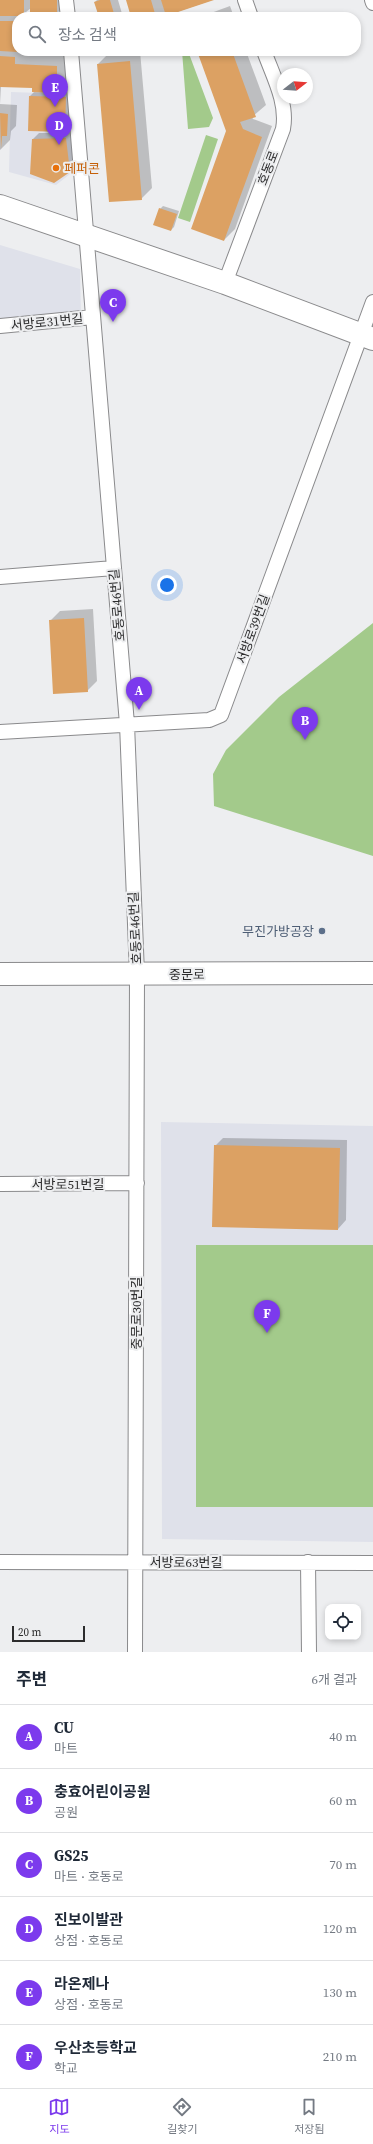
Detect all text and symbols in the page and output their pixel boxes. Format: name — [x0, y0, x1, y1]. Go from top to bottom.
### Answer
search box — [12, 12, 361, 56]
icon: search — [26, 23, 48, 45]
text: 장소 검색 — [58, 24, 117, 45]
north arrow — [277, 68, 313, 104]
pin: E — [42, 74, 68, 107]
pin: D — [46, 112, 72, 145]
street label: 호동로 — [254, 148, 282, 188]
place label: 페퍼콘 — [64, 160, 100, 177]
marker: 페퍼콘 — [51, 163, 61, 173]
pin: C — [100, 289, 126, 322]
street label: 서방로31번길 — [10, 310, 84, 334]
street label: 호동로46번길 — [105, 568, 129, 642]
your location — [157, 575, 177, 595]
street label: 서방로39번길 — [233, 592, 273, 666]
pin: A — [126, 677, 152, 710]
pin: B — [292, 707, 318, 740]
street label: 호동로46번길 — [125, 891, 145, 965]
place label: 무진가방공장 — [242, 923, 314, 940]
marker: 무진가방공장 — [317, 926, 327, 936]
street label: 중문로 — [169, 966, 205, 983]
street label: 서방로51번길 — [32, 1176, 104, 1193]
street label: 중문로30번길 — [128, 1277, 145, 1349]
pin: F — [254, 1300, 280, 1333]
street label: 서방로63번길 — [150, 1554, 222, 1571]
map controls — [325, 1604, 361, 1640]
button: locate — [325, 1604, 361, 1640]
scale bar — [12, 1624, 85, 1643]
text: 20 m — [18, 1625, 41, 1640]
text: 주변 — [16, 1667, 47, 1691]
text: 6개 결과 — [312, 1671, 357, 1688]
text: CU — [54, 1717, 74, 1738]
text: A — [25, 1728, 33, 1745]
text: 40 m — [329, 1728, 357, 1745]
text: 마트 — [54, 1740, 78, 1757]
text: 충효어린이공원 — [54, 1781, 151, 1802]
text: B — [25, 1792, 33, 1809]
text: 60 m — [329, 1792, 357, 1809]
text: 공원 — [54, 1804, 78, 1821]
text: GS25 — [54, 1845, 89, 1866]
text: C — [25, 1856, 33, 1873]
text: 70 m — [329, 1856, 357, 1873]
text: 마트 · 호동로 — [54, 1868, 124, 1885]
text: 진보이발관 — [54, 1909, 123, 1930]
text: D — [24, 1920, 34, 1937]
text: 120 m — [323, 1920, 357, 1937]
text: 상점 · 호동로 — [54, 1932, 124, 1949]
text: 라온제나 — [54, 1973, 109, 1994]
text: E — [25, 1984, 33, 2001]
text: 130 m — [323, 1984, 357, 2001]
text: 상점 · 호동로 — [54, 1996, 124, 2013]
text: 우산초등학교 — [54, 2037, 137, 2058]
text: F — [25, 2048, 33, 2065]
text: 210 m — [323, 2048, 357, 2065]
text: 학교 — [54, 2060, 78, 2077]
tab: 지도 — [48, 2096, 70, 2137]
tab: 길찾기 — [167, 2096, 198, 2137]
tab: 저장됨 — [294, 2096, 325, 2137]

